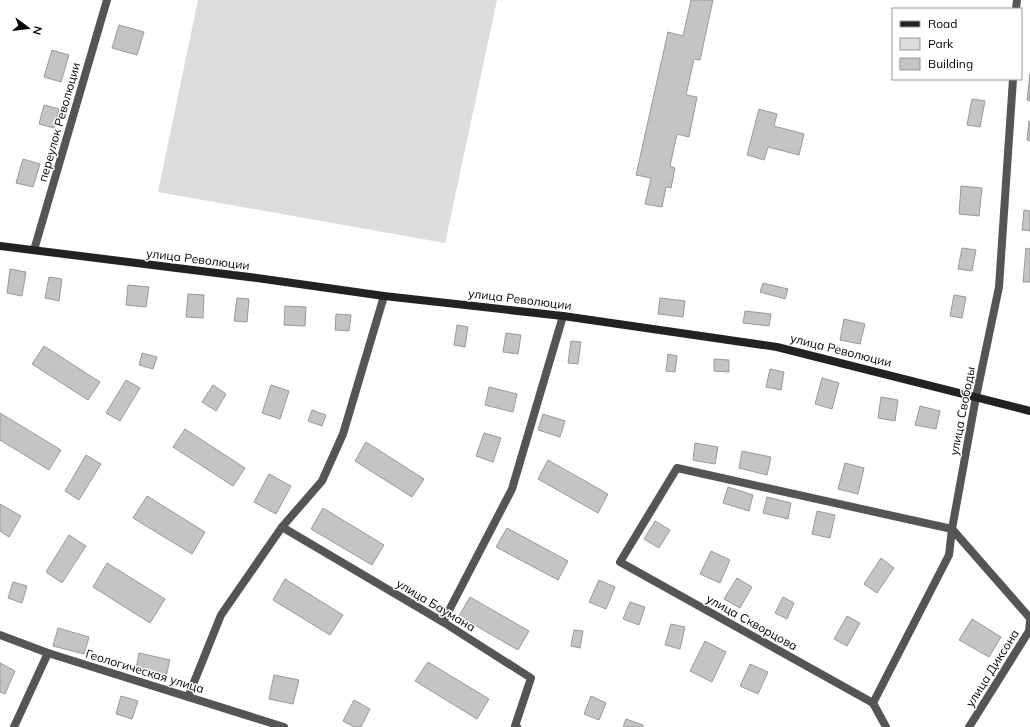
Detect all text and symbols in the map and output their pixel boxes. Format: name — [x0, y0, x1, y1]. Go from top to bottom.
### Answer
north arrow — [8, 8, 48, 48]
legend — [892, 8, 1022, 80]
text: Road — [928, 16, 957, 31]
text: N — [30, 25, 45, 36]
text: Park — [928, 36, 954, 51]
text: Building — [928, 56, 973, 71]
street label: переулок Революции — [35, 61, 83, 183]
street label: улица Революции — [145, 245, 251, 273]
street label: улица Революции — [467, 285, 573, 313]
street label: улица Революции — [789, 330, 893, 370]
street label: улица Свободы — [946, 365, 978, 457]
street label: улица Баумана — [394, 575, 478, 635]
street label: улица Скворцова — [704, 591, 800, 653]
street label: улица Диксона — [962, 626, 1022, 710]
street label: Геологическая улица — [84, 646, 206, 696]

